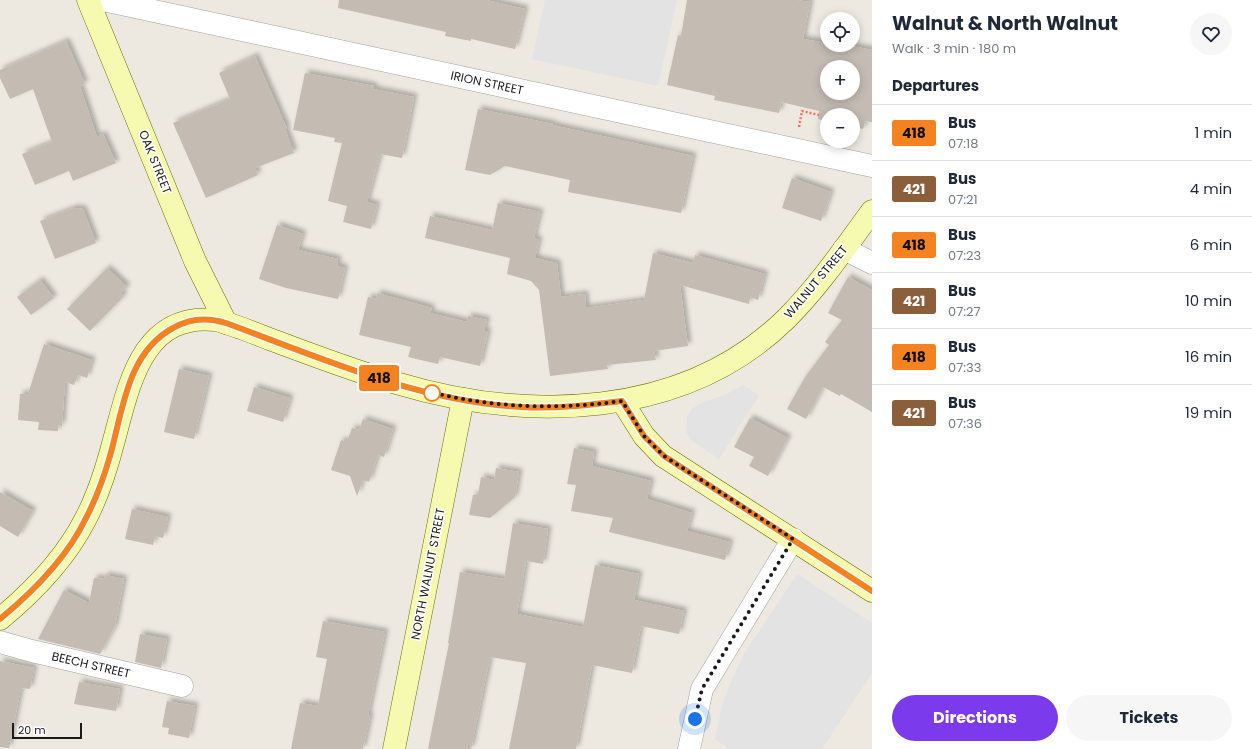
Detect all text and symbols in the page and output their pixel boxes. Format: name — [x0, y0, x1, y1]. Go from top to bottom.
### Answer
text: Walnut & North Walnut — [892, 10, 1118, 37]
map controls — [820, 12, 860, 148]
button: locate — [820, 12, 860, 52]
button: heart — [1190, 13, 1232, 55]
text: Walk · 3 min · 180 m — [892, 39, 1016, 58]
button: + — [820, 60, 860, 100]
street label: IRION STREET — [449, 67, 526, 99]
text: Departures — [892, 75, 979, 96]
button: − — [820, 108, 860, 148]
text: Bus — [948, 112, 976, 133]
text: 1 min — [1194, 122, 1232, 143]
text: 418 — [902, 123, 926, 143]
street label: OAK STREET — [135, 127, 176, 197]
text: 07:18 — [948, 134, 978, 153]
text: Bus — [948, 168, 976, 189]
text: 4 min — [1190, 178, 1232, 199]
text: 421 — [903, 179, 925, 199]
text: 07:21 — [948, 190, 978, 209]
text: Bus — [948, 224, 976, 245]
text: 6 min — [1190, 234, 1232, 255]
text: 418 — [902, 235, 926, 255]
street label: WALNUT STREET — [780, 241, 852, 322]
text: 07:23 — [948, 246, 981, 265]
text: Bus — [948, 280, 976, 301]
text: 10 min — [1185, 290, 1232, 311]
text: 421 — [903, 291, 925, 311]
text: 07:27 — [948, 302, 981, 321]
text: Bus — [948, 336, 976, 357]
text: 16 min — [1185, 346, 1232, 367]
text: 418 — [902, 347, 926, 367]
text: 07:33 — [948, 358, 981, 377]
line badge: 418 — [356, 365, 402, 391]
text: 418 — [367, 368, 391, 388]
unlabelled marker — [423, 384, 441, 402]
text: Bus — [948, 392, 976, 413]
text: 19 min — [1185, 402, 1232, 423]
text: 421 — [903, 403, 925, 423]
text: 07:36 — [948, 414, 982, 433]
street label: NORTH WALNUT STREET — [406, 506, 449, 641]
street label: BEECH STREET — [50, 647, 133, 682]
button: Directions — [892, 695, 1058, 741]
button: Tickets — [1066, 695, 1232, 741]
your location — [685, 709, 705, 729]
scale bar — [12, 721, 82, 740]
text: 20 m — [18, 722, 46, 738]

